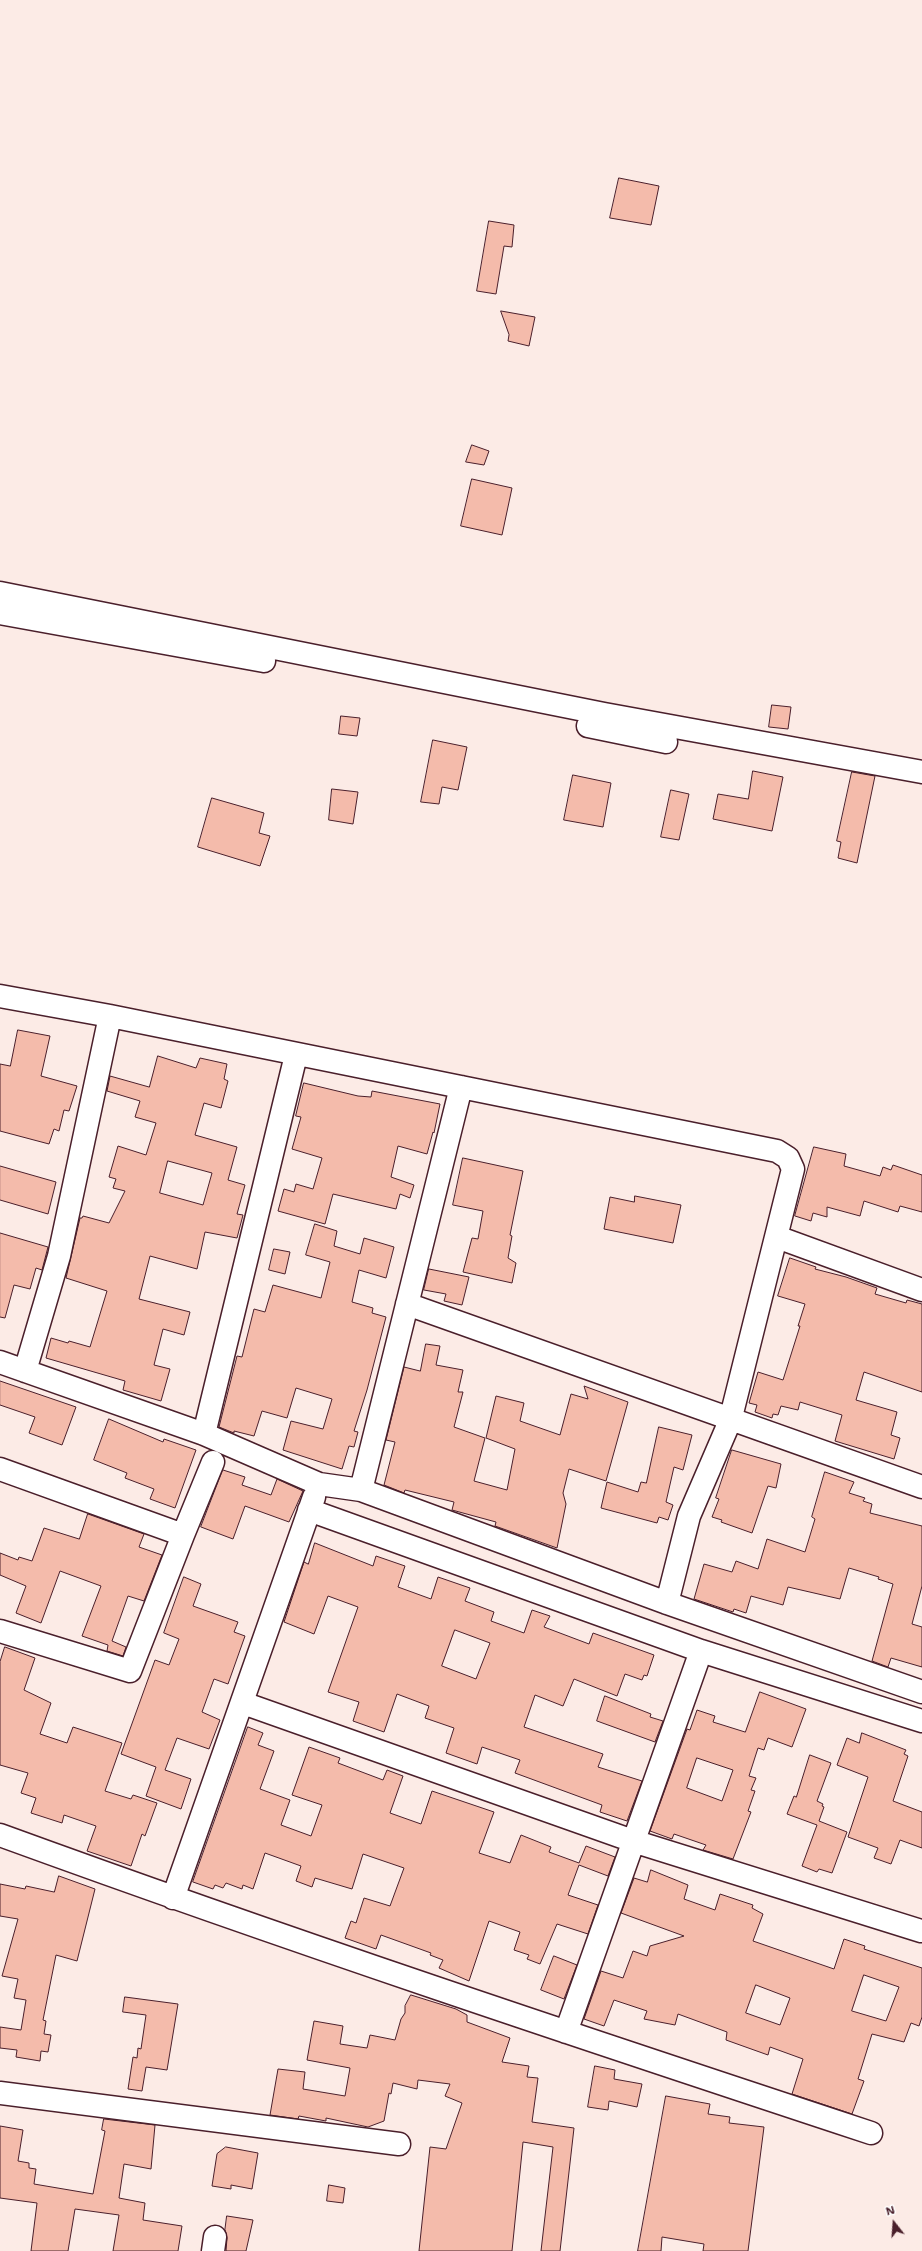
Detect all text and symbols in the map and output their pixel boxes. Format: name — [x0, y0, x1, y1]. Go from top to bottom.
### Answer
north arrow — [874, 2203, 914, 2243]
text: N — [884, 2203, 897, 2219]

